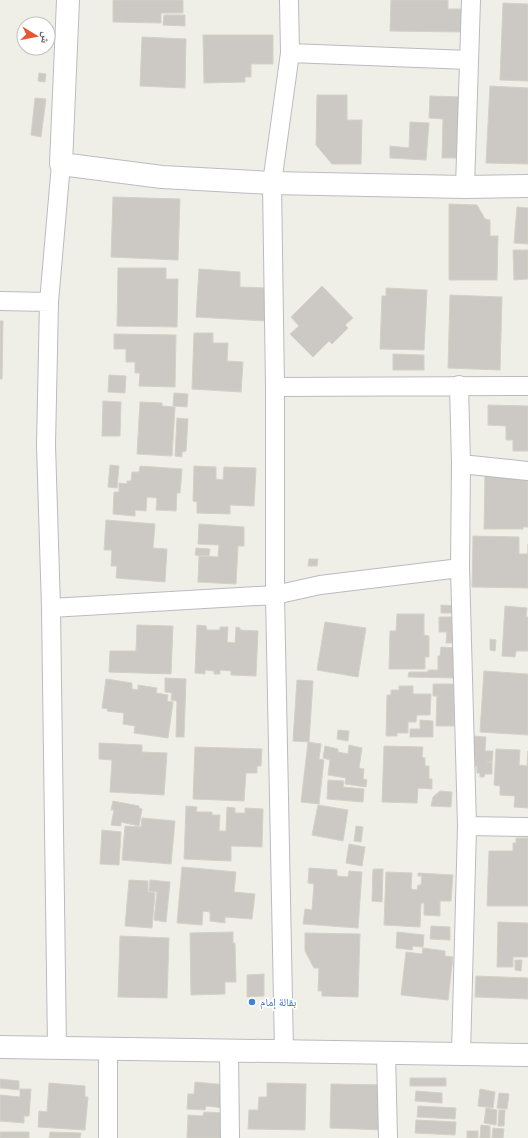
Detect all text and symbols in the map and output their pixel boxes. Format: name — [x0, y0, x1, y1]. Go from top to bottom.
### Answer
north arrow — [16, 16, 56, 56]
text: ش — [37, 31, 54, 45]
place label: بقالة إمام — [260, 995, 296, 1010]
marker: بقالة إمام — [247, 997, 257, 1007]

